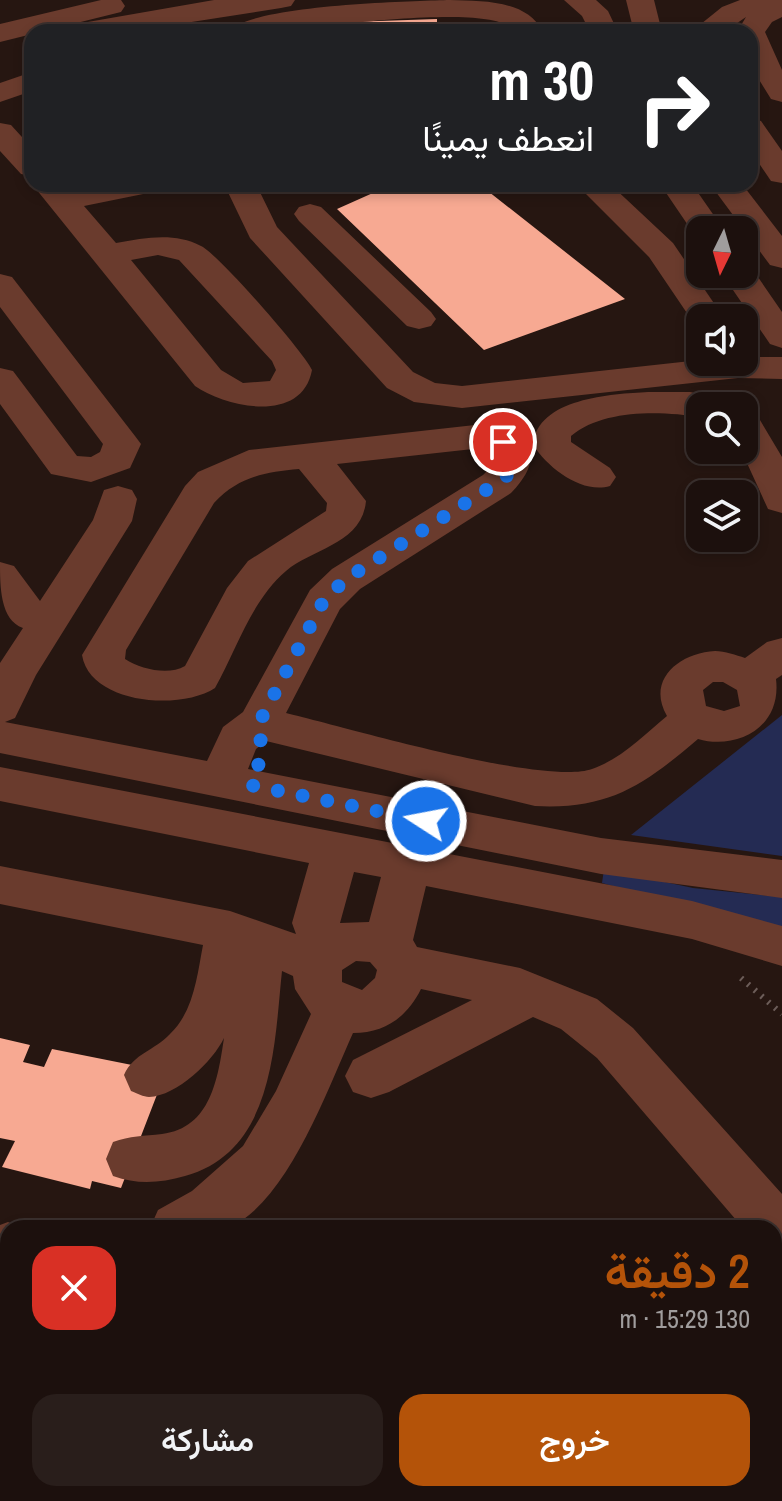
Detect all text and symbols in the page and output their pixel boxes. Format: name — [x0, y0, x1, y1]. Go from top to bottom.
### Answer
text: 30 m — [489, 42, 594, 117]
icon: right — [622, 56, 726, 160]
text: انعطف يمينًا — [422, 114, 594, 162]
north arrow — [686, 216, 758, 288]
map controls — [686, 216, 758, 552]
button: sound — [686, 304, 758, 376]
button: search — [686, 392, 758, 464]
pin — [469, 408, 537, 476]
icon: arrive — [481, 420, 525, 464]
button: layers — [686, 480, 758, 552]
position arrow — [384, 779, 468, 863]
text: 2 دقيقة — [604, 1238, 750, 1303]
button: close — [32, 1246, 116, 1330]
text: 130 m · 15:29 — [620, 1301, 750, 1336]
button: مشاركة — [32, 1394, 383, 1486]
button: خروج — [399, 1394, 750, 1486]

